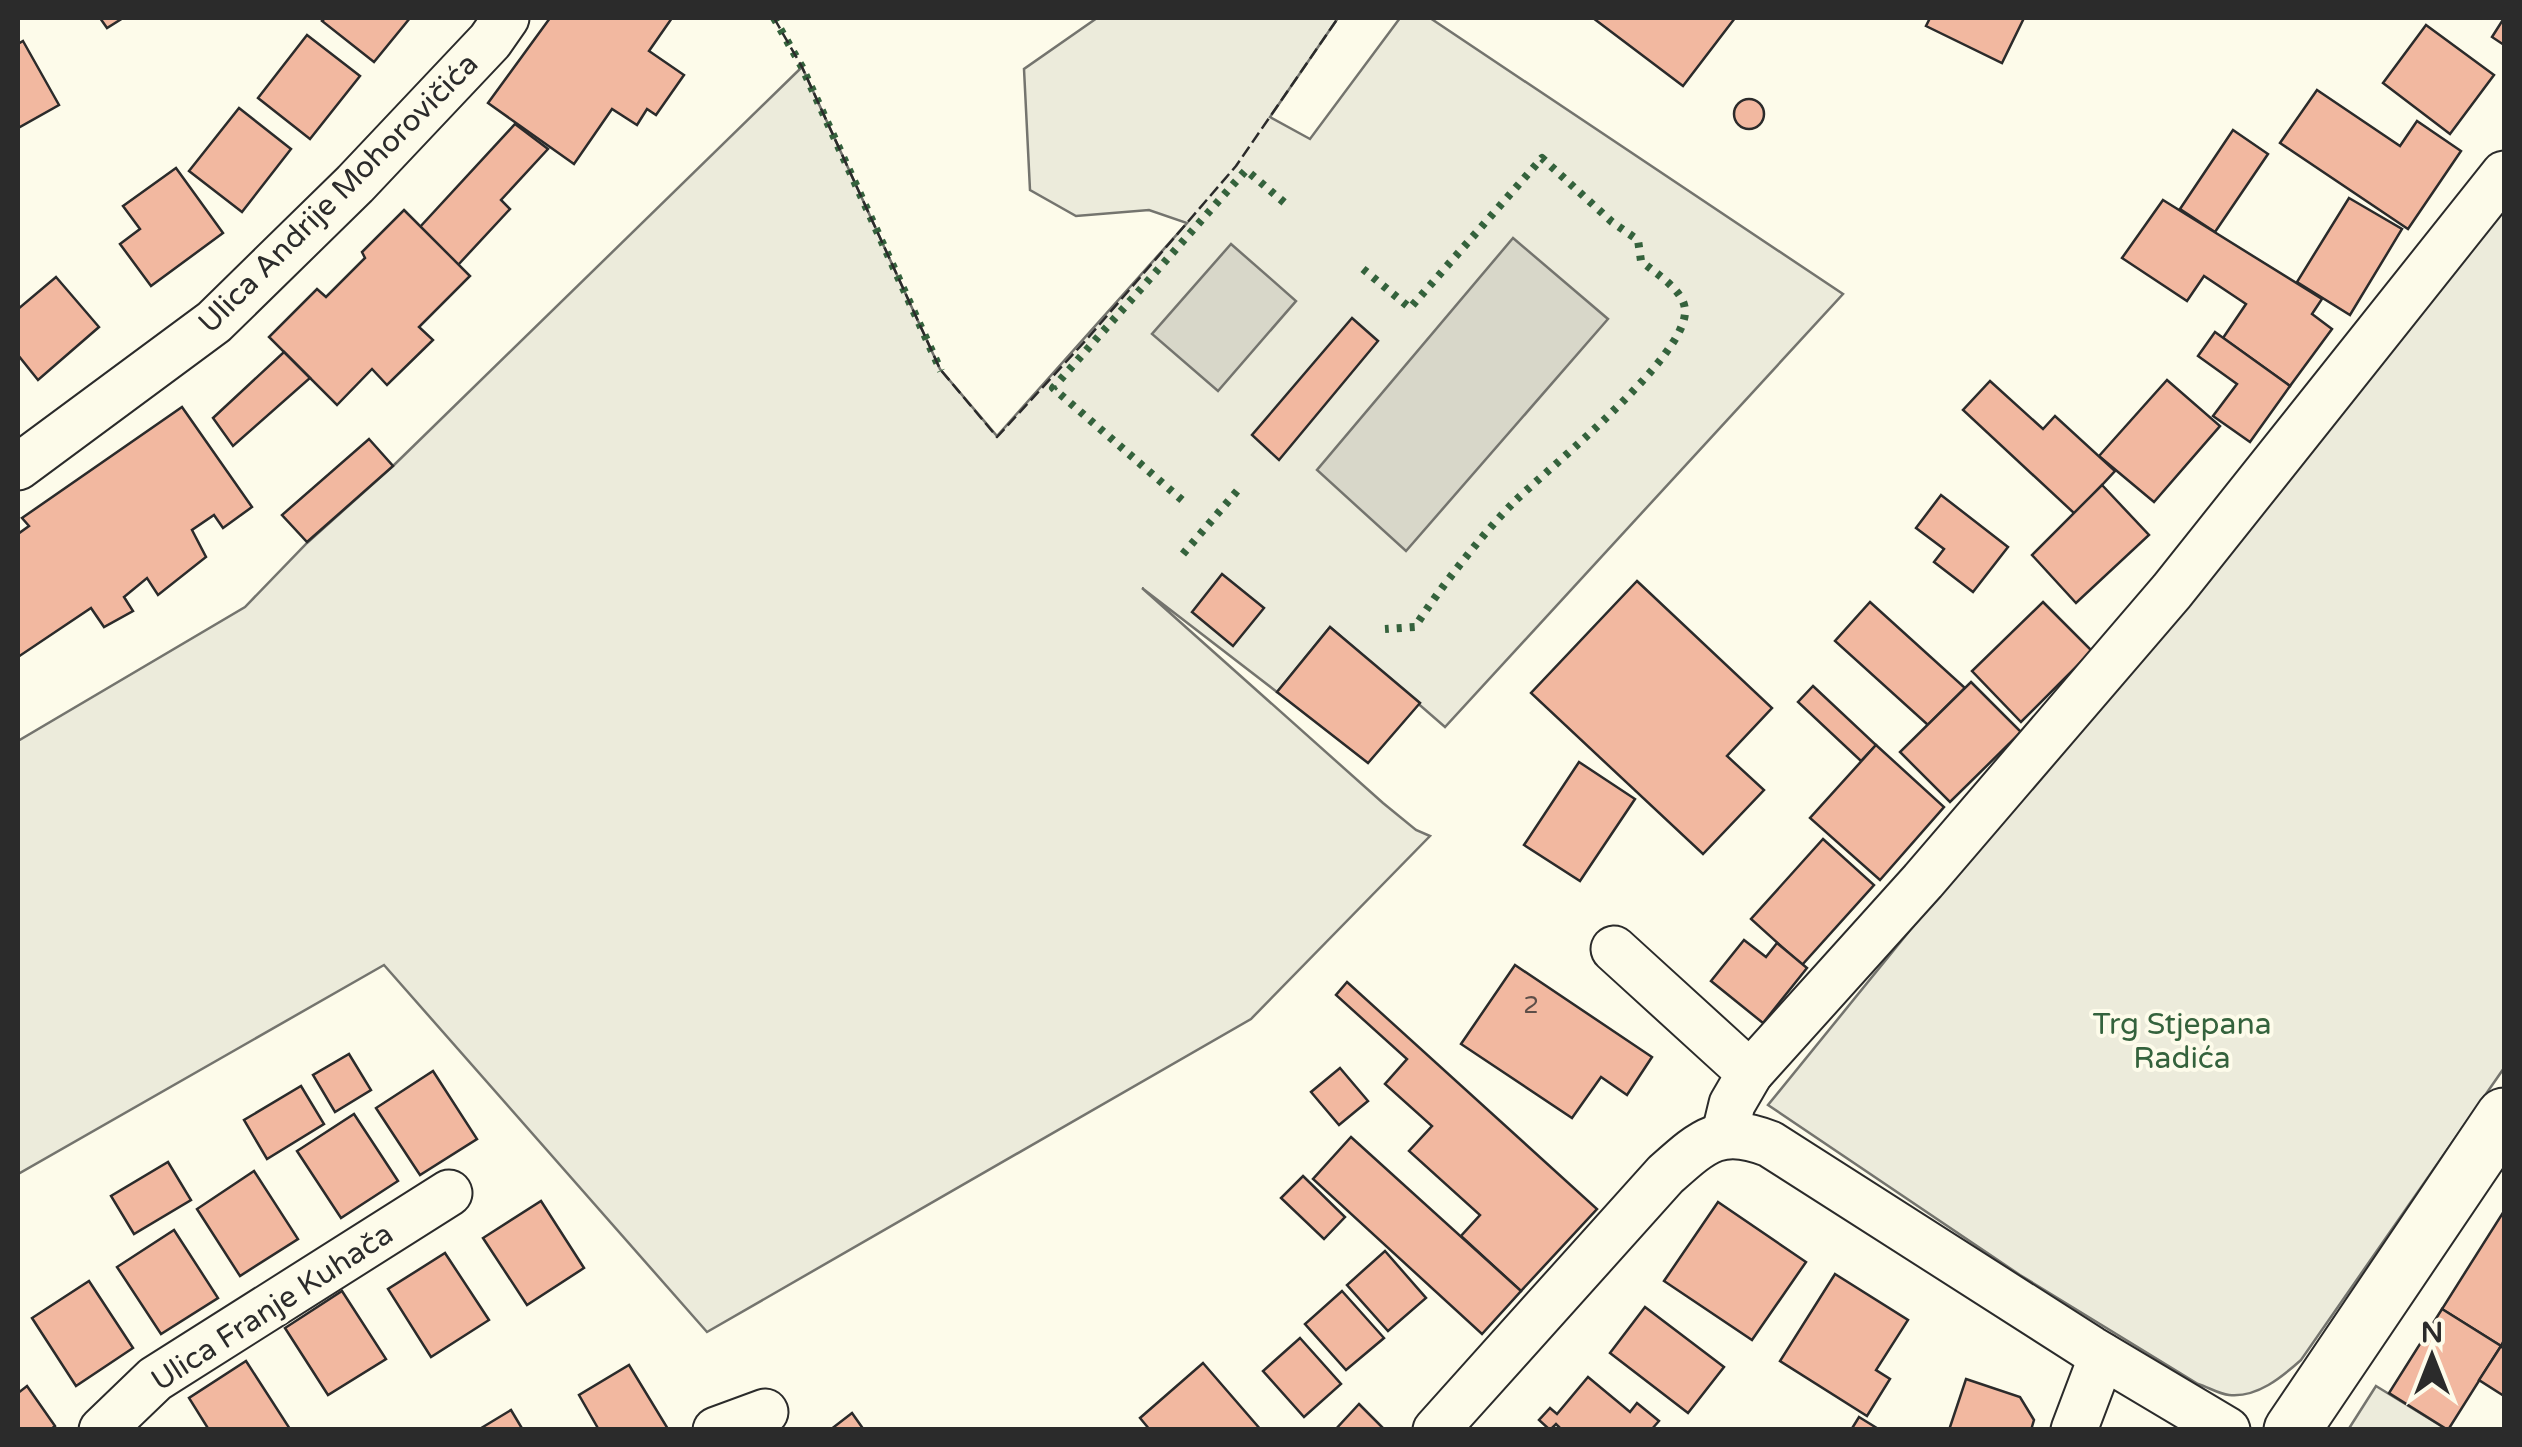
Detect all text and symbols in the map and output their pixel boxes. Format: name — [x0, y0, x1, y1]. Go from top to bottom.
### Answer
street label: Ulica Andrije Mohorovičića — [191, 46, 486, 341]
house number: 2 — [1523, 990, 1539, 1020]
park label: Trg Stjepana Radića — [2092, 1006, 2272, 1077]
street label: Ulica Franje Kuhača — [144, 1215, 400, 1399]
north arrow — [2382, 1307, 2482, 1407]
text: N — [2421, 1316, 2443, 1350]

